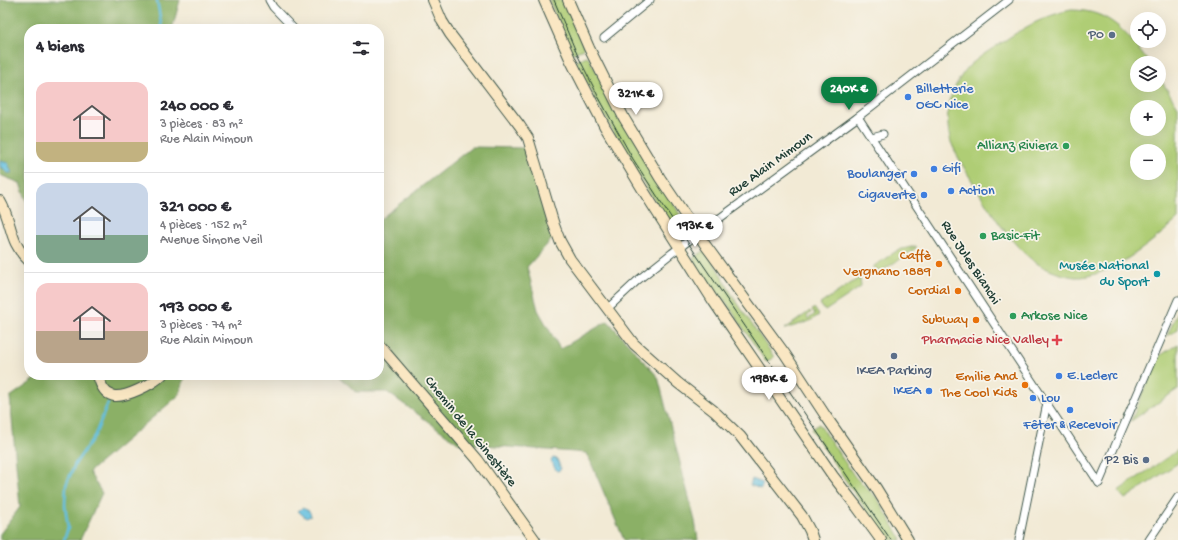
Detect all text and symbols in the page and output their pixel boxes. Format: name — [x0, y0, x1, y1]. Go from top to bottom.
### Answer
map controls — [1130, 12, 1166, 180]
button: locate — [1130, 12, 1166, 48]
place label: P0 — [1087, 27, 1104, 44]
marker: P0 — [1107, 30, 1117, 40]
icon: filters — [350, 37, 372, 59]
text: 4 biens — [36, 38, 84, 58]
button: layers — [1130, 56, 1166, 92]
pin: 240K € — [816, 77, 882, 111]
place label: Billetterie OGC Nice — [915, 81, 974, 114]
pin: 321K € — [603, 82, 669, 116]
text: 240K € — [830, 82, 868, 97]
text: 321K € — [618, 87, 654, 102]
marker: Billetterie OGC Nice — [903, 92, 913, 102]
text: 240 000 € — [160, 97, 233, 117]
icon: home — [68, 98, 116, 146]
button: + — [1130, 100, 1166, 136]
text: 3 pièces · 83 m² — [160, 117, 243, 132]
street label: Rue Alain Mimoun — [726, 129, 817, 201]
text: Rue Alain Mimoun — [160, 132, 253, 147]
place label: Allianz Riviera — [977, 138, 1059, 155]
marker: Allianz Riviera — [1061, 141, 1071, 151]
button: − — [1130, 144, 1166, 180]
place label: Gifi — [942, 161, 961, 178]
marker: Gifi — [929, 164, 939, 174]
place label: Boulanger — [846, 166, 907, 183]
marker: Boulanger — [909, 169, 919, 179]
place label: Action — [959, 183, 995, 200]
marker: Action — [946, 186, 956, 196]
place label: Cigaverte — [858, 187, 917, 204]
marker: Cigaverte — [919, 190, 929, 200]
text: 321 000 € — [160, 198, 231, 218]
icon: home — [68, 199, 116, 247]
pin: 193K € — [662, 214, 728, 248]
text: 4 pièces · 152 m² — [160, 218, 247, 233]
street label: Rue Jules Bianchi — [936, 218, 1004, 308]
text: 193K € — [677, 219, 713, 234]
place label: Basic-Fit — [990, 228, 1040, 245]
marker: Basic-Fit — [978, 231, 988, 241]
text: Avenue Simone Veil — [160, 233, 263, 248]
place label: Caffè Vergnano 1889 — [842, 248, 932, 281]
place label: Musée National du Sport — [1059, 258, 1150, 291]
marker: Caffè Vergnano 1889 — [934, 259, 944, 269]
marker: Musée National du Sport — [1152, 269, 1162, 279]
place label: Cordial — [908, 283, 950, 300]
marker: Cordial — [953, 286, 963, 296]
text: 193 000 € — [160, 298, 231, 318]
icon: home — [68, 299, 116, 347]
place label: Arkose Nice — [1021, 308, 1088, 325]
marker: Arkose Nice — [1008, 311, 1018, 321]
place label: Subway — [922, 312, 968, 329]
marker: Subway — [971, 315, 981, 325]
text: 3 pièces · 74 m² — [160, 318, 242, 333]
place label: Pharmacie Nice Valley — [921, 332, 1049, 349]
text: Rue Alain Mimoun — [160, 333, 253, 348]
marker: Pharmacie Nice Valley — [1052, 335, 1062, 345]
marker: IKEA Parking — [889, 351, 899, 361]
place label: IKEA Parking — [856, 363, 932, 380]
pin: 198K € — [736, 367, 802, 401]
place label: E.Leclerc — [1067, 368, 1118, 385]
place label: Emilie And The Cool Kids — [940, 369, 1019, 402]
marker: E.Leclerc — [1054, 371, 1064, 381]
text: 198K € — [751, 372, 787, 387]
street label: Chemin de la Ginestière — [420, 373, 520, 491]
marker: Emilie And The Cool Kids — [1020, 380, 1030, 390]
place label: IKEA — [893, 383, 922, 400]
marker: IKEA — [924, 386, 934, 396]
place label: Lou — [1041, 390, 1060, 407]
marker: Lou — [1028, 393, 1038, 403]
marker: Fêter & Recevoir — [1065, 405, 1075, 415]
place label: Fêter & Recevoir — [1022, 417, 1118, 434]
place label: P2 Bis — [1104, 452, 1139, 469]
marker: P2 Bis — [1141, 455, 1151, 465]

